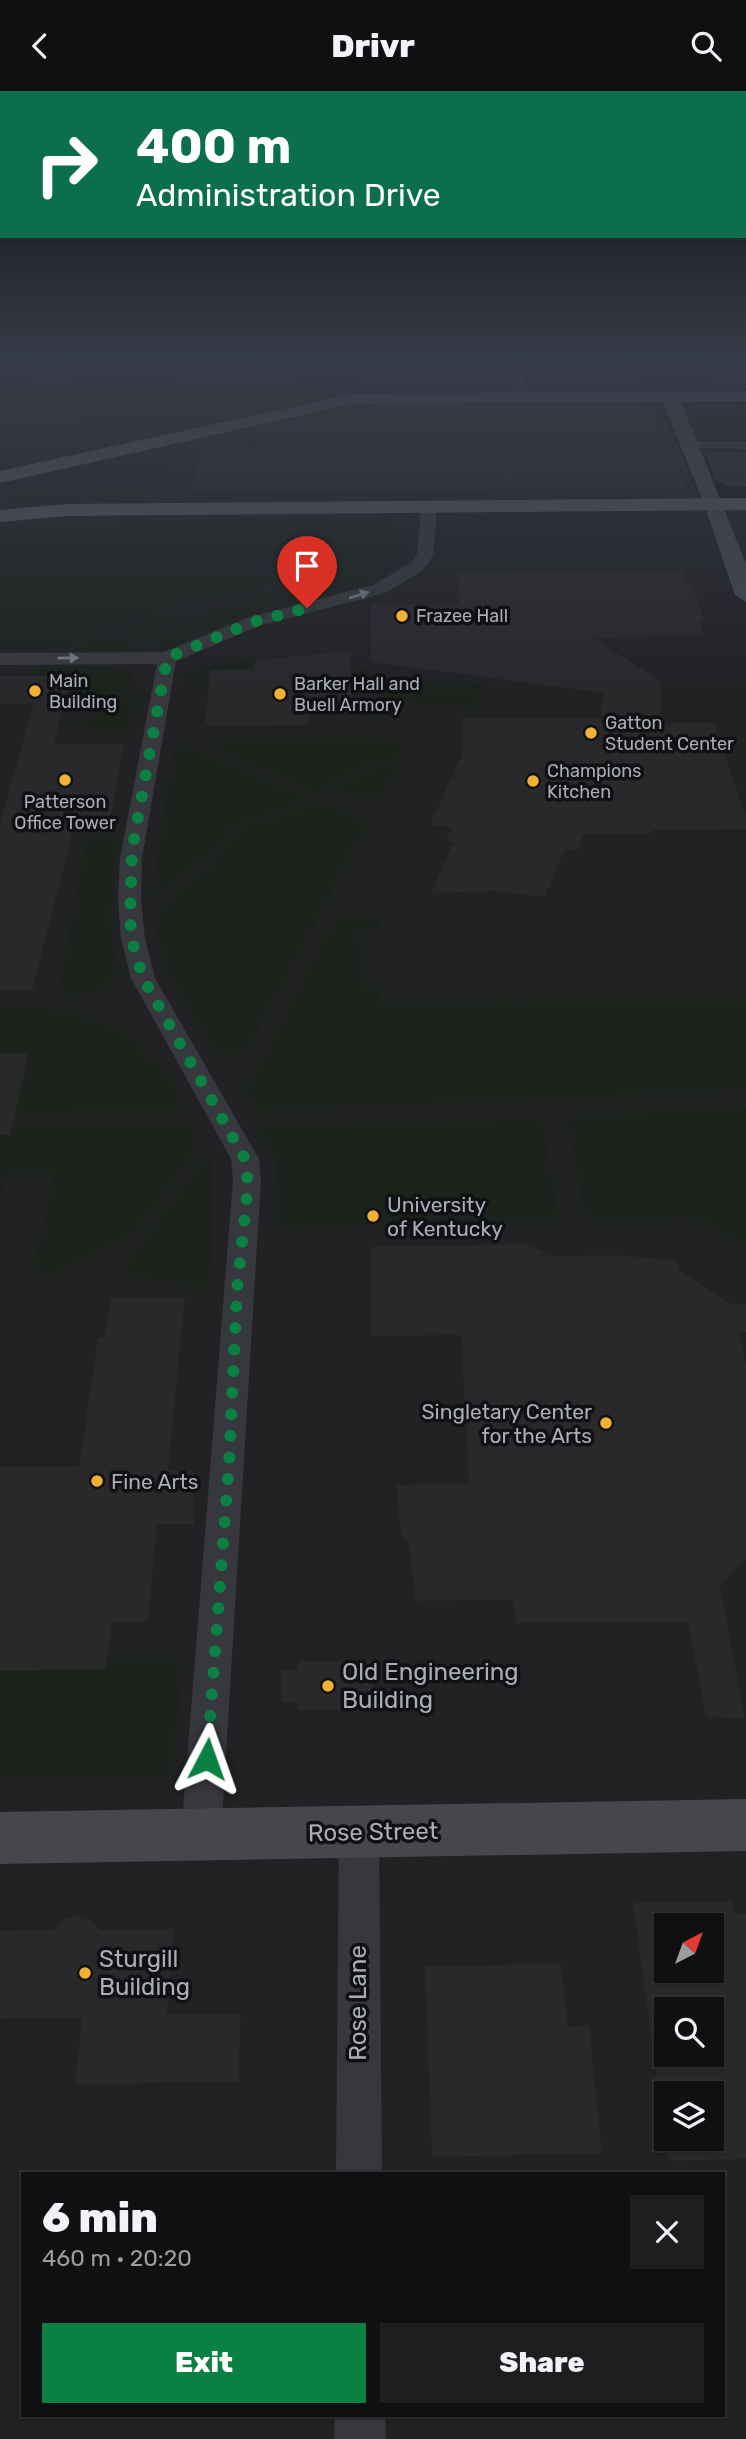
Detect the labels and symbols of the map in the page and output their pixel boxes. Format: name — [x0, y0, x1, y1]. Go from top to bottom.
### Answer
pin — [277, 536, 337, 608]
one-way arrow — [348, 590, 369, 600]
place label: Frazee Hall — [416, 605, 508, 627]
marker: Frazee Hall — [394, 608, 410, 624]
one-way arrow — [57, 652, 79, 664]
place label: Main Building — [49, 670, 117, 713]
place label: Barker Hall and Buell Armory — [294, 673, 420, 716]
marker: Main Building — [27, 683, 43, 699]
marker: Barker Hall and Buell Armory — [272, 686, 288, 702]
place label: Gatton Student Center — [605, 712, 734, 755]
marker: Gatton Student Center — [583, 725, 599, 741]
place label: Champions Kitchen — [547, 760, 641, 803]
marker: Patterson Office Tower — [57, 772, 73, 788]
marker: Champions Kitchen — [525, 773, 541, 789]
place label: Patterson Office Tower — [14, 791, 116, 834]
place label: University of Kentucky — [387, 1192, 503, 1241]
marker: University of Kentucky — [365, 1208, 381, 1224]
place label: Singletary Center for the Arts — [422, 1399, 592, 1448]
marker: Singletary Center for the Arts — [598, 1415, 614, 1431]
place label: Fine Arts — [111, 1469, 198, 1494]
marker: Fine Arts — [89, 1473, 105, 1489]
place label: Old Engineering Building — [342, 1658, 519, 1714]
marker: Old Engineering Building — [320, 1678, 336, 1694]
position arrow — [170, 1722, 244, 1796]
street label: Rose Street — [308, 1817, 438, 1847]
north arrow — [654, 1913, 724, 1983]
place label: Sturgill Building — [99, 1945, 190, 2001]
street label: Rose Lane — [344, 1945, 372, 2061]
marker: Sturgill Building — [77, 1965, 93, 1981]

